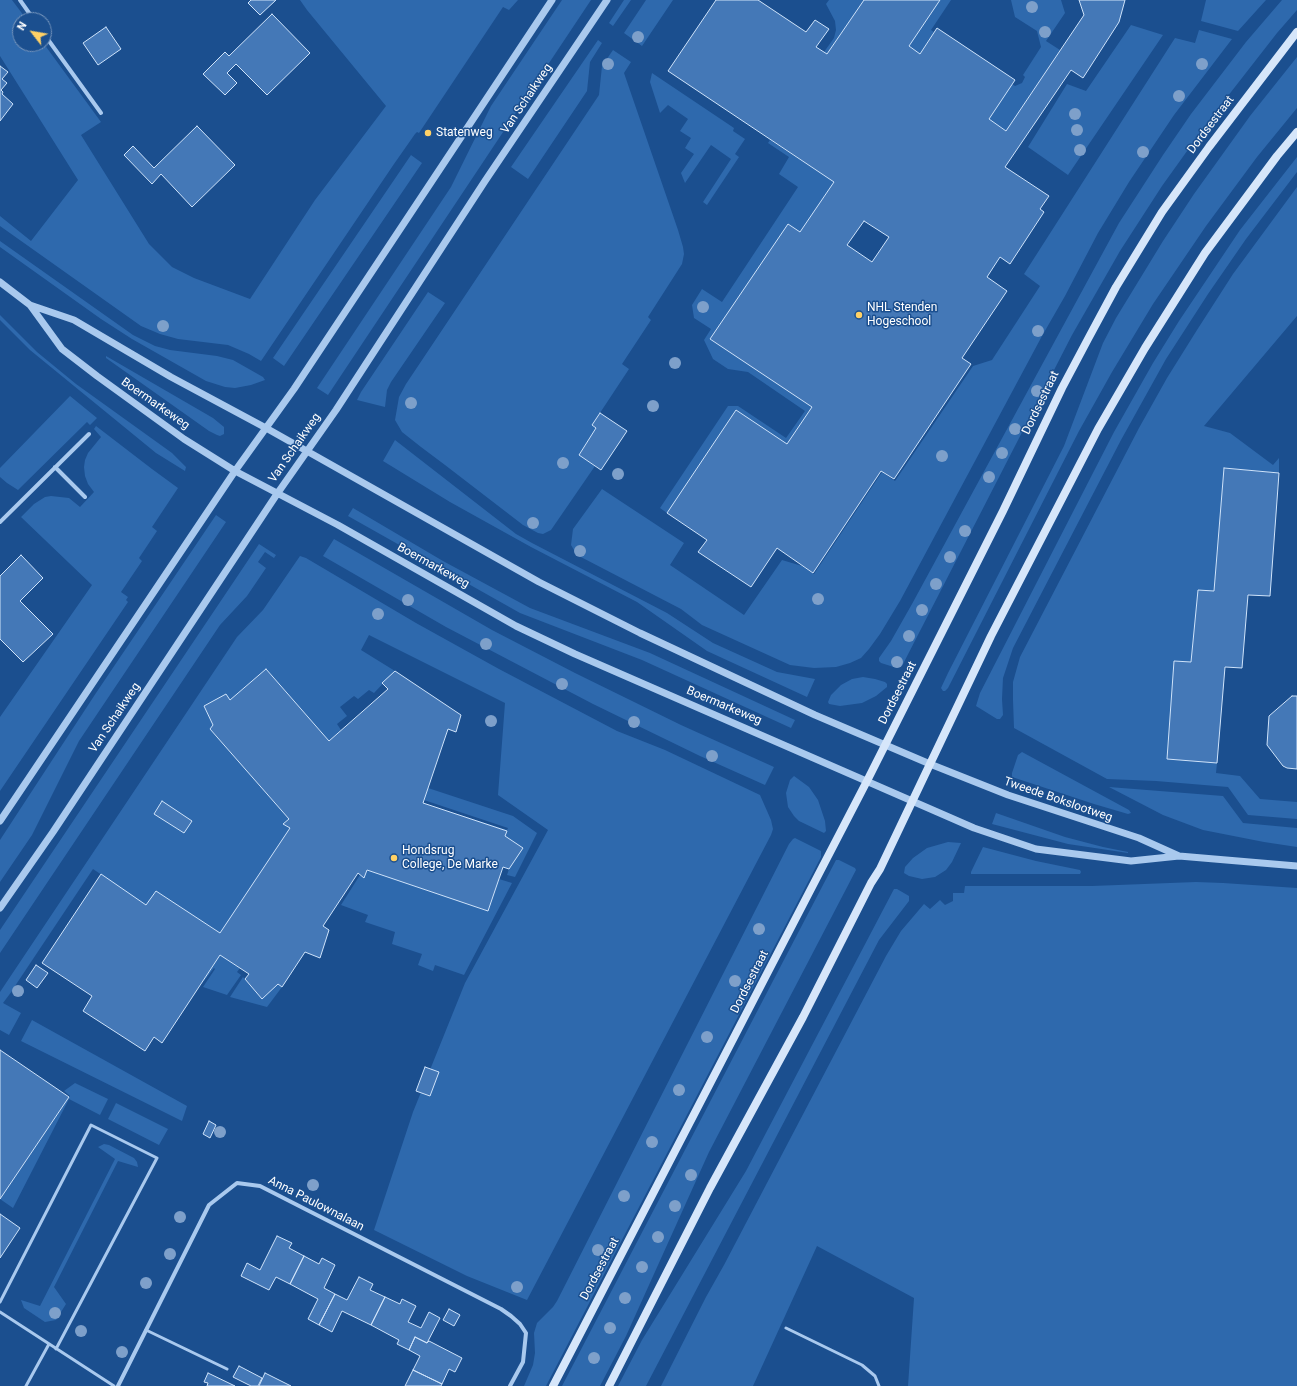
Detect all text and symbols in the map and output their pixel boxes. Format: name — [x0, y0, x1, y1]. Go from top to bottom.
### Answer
north arrow — [12, 12, 52, 52]
text: N — [15, 19, 30, 33]
street label: Van Schaikweg — [498, 61, 556, 137]
street label: Dordsestraat — [1185, 93, 1237, 157]
place label: Statenweg — [436, 126, 493, 140]
marker: Statenweg — [423, 128, 433, 138]
place label: NHL Stenden Hogeschool — [867, 301, 937, 329]
marker: NHL Stenden Hogeschool — [854, 310, 864, 320]
street label: Dordsestraat — [1019, 369, 1063, 437]
street label: Boermarkeweg — [118, 375, 192, 433]
street label: Van Schaikweg — [266, 411, 324, 485]
street label: Boermarkeweg — [394, 540, 472, 592]
street label: Dordsestraat — [876, 659, 920, 727]
street label: Van Schaikweg — [86, 680, 144, 756]
street label: Boermarkeweg — [684, 684, 764, 728]
street label: Tweede Bokslootweg — [1002, 775, 1114, 825]
place label: Hondsrug College, De Marke — [402, 844, 498, 872]
marker: Hondsrug College, De Marke — [389, 853, 399, 863]
street label: Dordsestraat — [728, 948, 772, 1016]
street label: Anna Paulownalaan — [266, 1174, 366, 1234]
street label: Dordsestraat — [577, 1235, 623, 1303]

